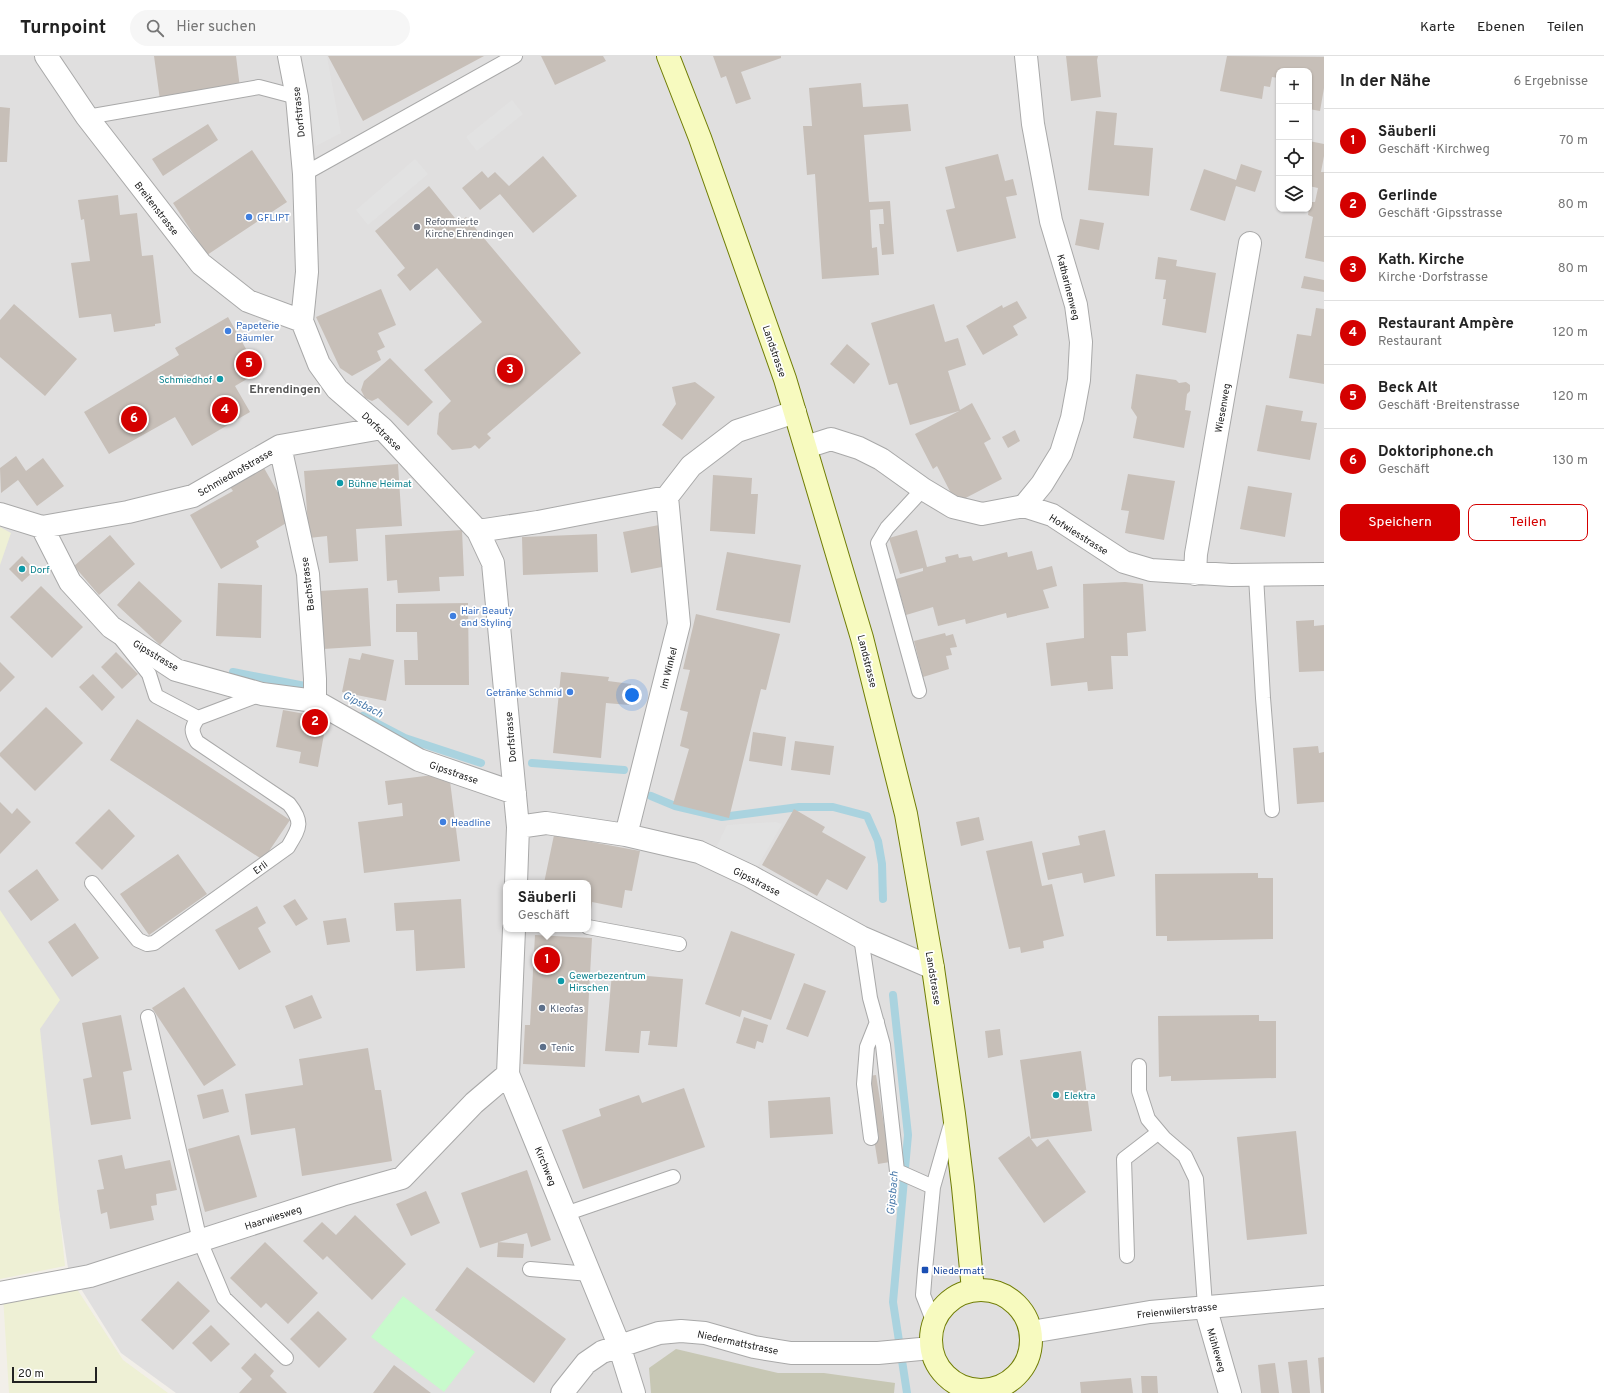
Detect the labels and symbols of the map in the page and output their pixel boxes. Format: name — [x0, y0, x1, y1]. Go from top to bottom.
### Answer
street label: Dorfstrasse — [290, 86, 309, 138]
street label: Breitenstrasse — [131, 180, 181, 238]
marker: GFLIPT — [244, 212, 254, 222]
place label: GFLIPT — [257, 212, 290, 225]
place label: Reformierte Kirche Ehrendingen — [425, 216, 514, 241]
marker: Reformierte Kirche Ehrendingen — [412, 222, 422, 232]
street label: Katharinenweg — [1053, 253, 1082, 322]
place label: Papeterie Bäumler — [236, 320, 280, 345]
street label: Landstrasse — [759, 324, 789, 379]
marker: Papeterie Bäumler — [223, 326, 233, 336]
pin: 5 — [236, 349, 262, 379]
pin: 3 — [497, 355, 523, 385]
place label: Schmiedhof — [159, 374, 213, 387]
marker: Schmiedhof — [215, 374, 225, 384]
district label: Ehrendingen — [249, 382, 321, 398]
street label: Wiesenweg — [1213, 382, 1234, 434]
pin: 4 — [212, 395, 238, 425]
pin: 6 — [121, 404, 147, 434]
street label: Dorfstrasse — [358, 410, 404, 454]
street label: Schmiedhofstrasse — [196, 446, 276, 500]
marker: Bühne Heimat — [335, 478, 345, 488]
place label: Bühne Heimat — [348, 478, 412, 491]
street label: Hofwiesstrasse — [1046, 512, 1110, 559]
street label: Bachstrasse — [299, 556, 318, 612]
marker: Dorf — [17, 564, 27, 574]
place label: Dorf — [30, 564, 50, 577]
place label: Hair Beauty and Styling — [461, 605, 514, 630]
marker: Hair Beauty and Styling — [448, 611, 458, 621]
street label: Landstrasse — [854, 634, 879, 689]
street label: Gipsstrasse — [130, 638, 181, 675]
street label: Im Winkel — [658, 646, 681, 691]
your location — [622, 685, 642, 705]
place label: Getränke Schmid — [486, 687, 562, 700]
marker: Getränke Schmid — [565, 687, 575, 697]
water label: Gipsbach — [340, 688, 385, 721]
pin: 2 — [302, 707, 328, 737]
street label: Dorfstrasse — [503, 711, 520, 763]
street label: Gipsstrasse — [427, 759, 480, 788]
marker: Headline — [438, 817, 448, 827]
place label: Headline — [451, 817, 491, 830]
street label: Erli — [251, 859, 271, 878]
street label: Gipsstrasse — [731, 865, 782, 900]
pin: 1 — [534, 945, 560, 975]
street label: Landstrasse — [922, 951, 943, 1006]
place label: Gewerbezentrum Hirschen — [569, 970, 646, 995]
marker: Gewerbezentrum Hirschen — [556, 976, 566, 986]
marker: Kleofas — [537, 1003, 547, 1013]
place label: Kleofas — [550, 1003, 584, 1016]
marker: Tenic — [538, 1042, 548, 1052]
place label: Tenic — [551, 1042, 575, 1055]
marker: Elektra — [1051, 1090, 1061, 1100]
place label: Elektra — [1064, 1090, 1096, 1103]
street label: Kirchweg — [531, 1145, 558, 1188]
water label: Gipsbach — [884, 1171, 902, 1215]
street label: Haarwiesweg — [243, 1203, 304, 1234]
marker: Niedermatt — [920, 1265, 930, 1275]
place label: Niedermatt — [933, 1265, 984, 1278]
street label: Freienwilerstrasse — [1136, 1301, 1218, 1322]
street label: Mühleweg — [1203, 1327, 1228, 1374]
street label: Niedermattstrasse — [696, 1329, 779, 1358]
scale bar — [12, 1365, 97, 1384]

